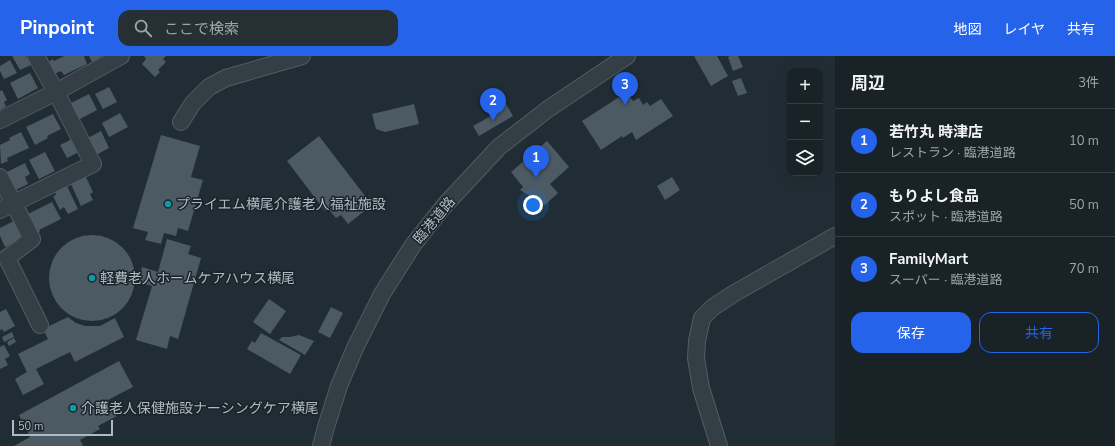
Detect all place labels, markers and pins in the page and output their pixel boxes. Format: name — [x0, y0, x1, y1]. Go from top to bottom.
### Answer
pin: 3 — [612, 72, 638, 105]
pin: 2 — [480, 88, 506, 121]
pin: 1 — [523, 145, 549, 178]
place label: プライエム横尾介護老人福祉施設 — [176, 195, 386, 214]
marker: プライエム横尾介護老人福祉施設 — [163, 199, 173, 209]
place label: 軽費老人ホームケアハウス横尾 — [100, 269, 295, 288]
marker: 軽費老人ホームケアハウス横尾 — [87, 273, 97, 283]
place label: 介護老人保健施設ナーシングケア横尾 — [81, 399, 319, 418]
marker: 介護老人保健施設ナーシングケア横尾 — [68, 403, 78, 413]

